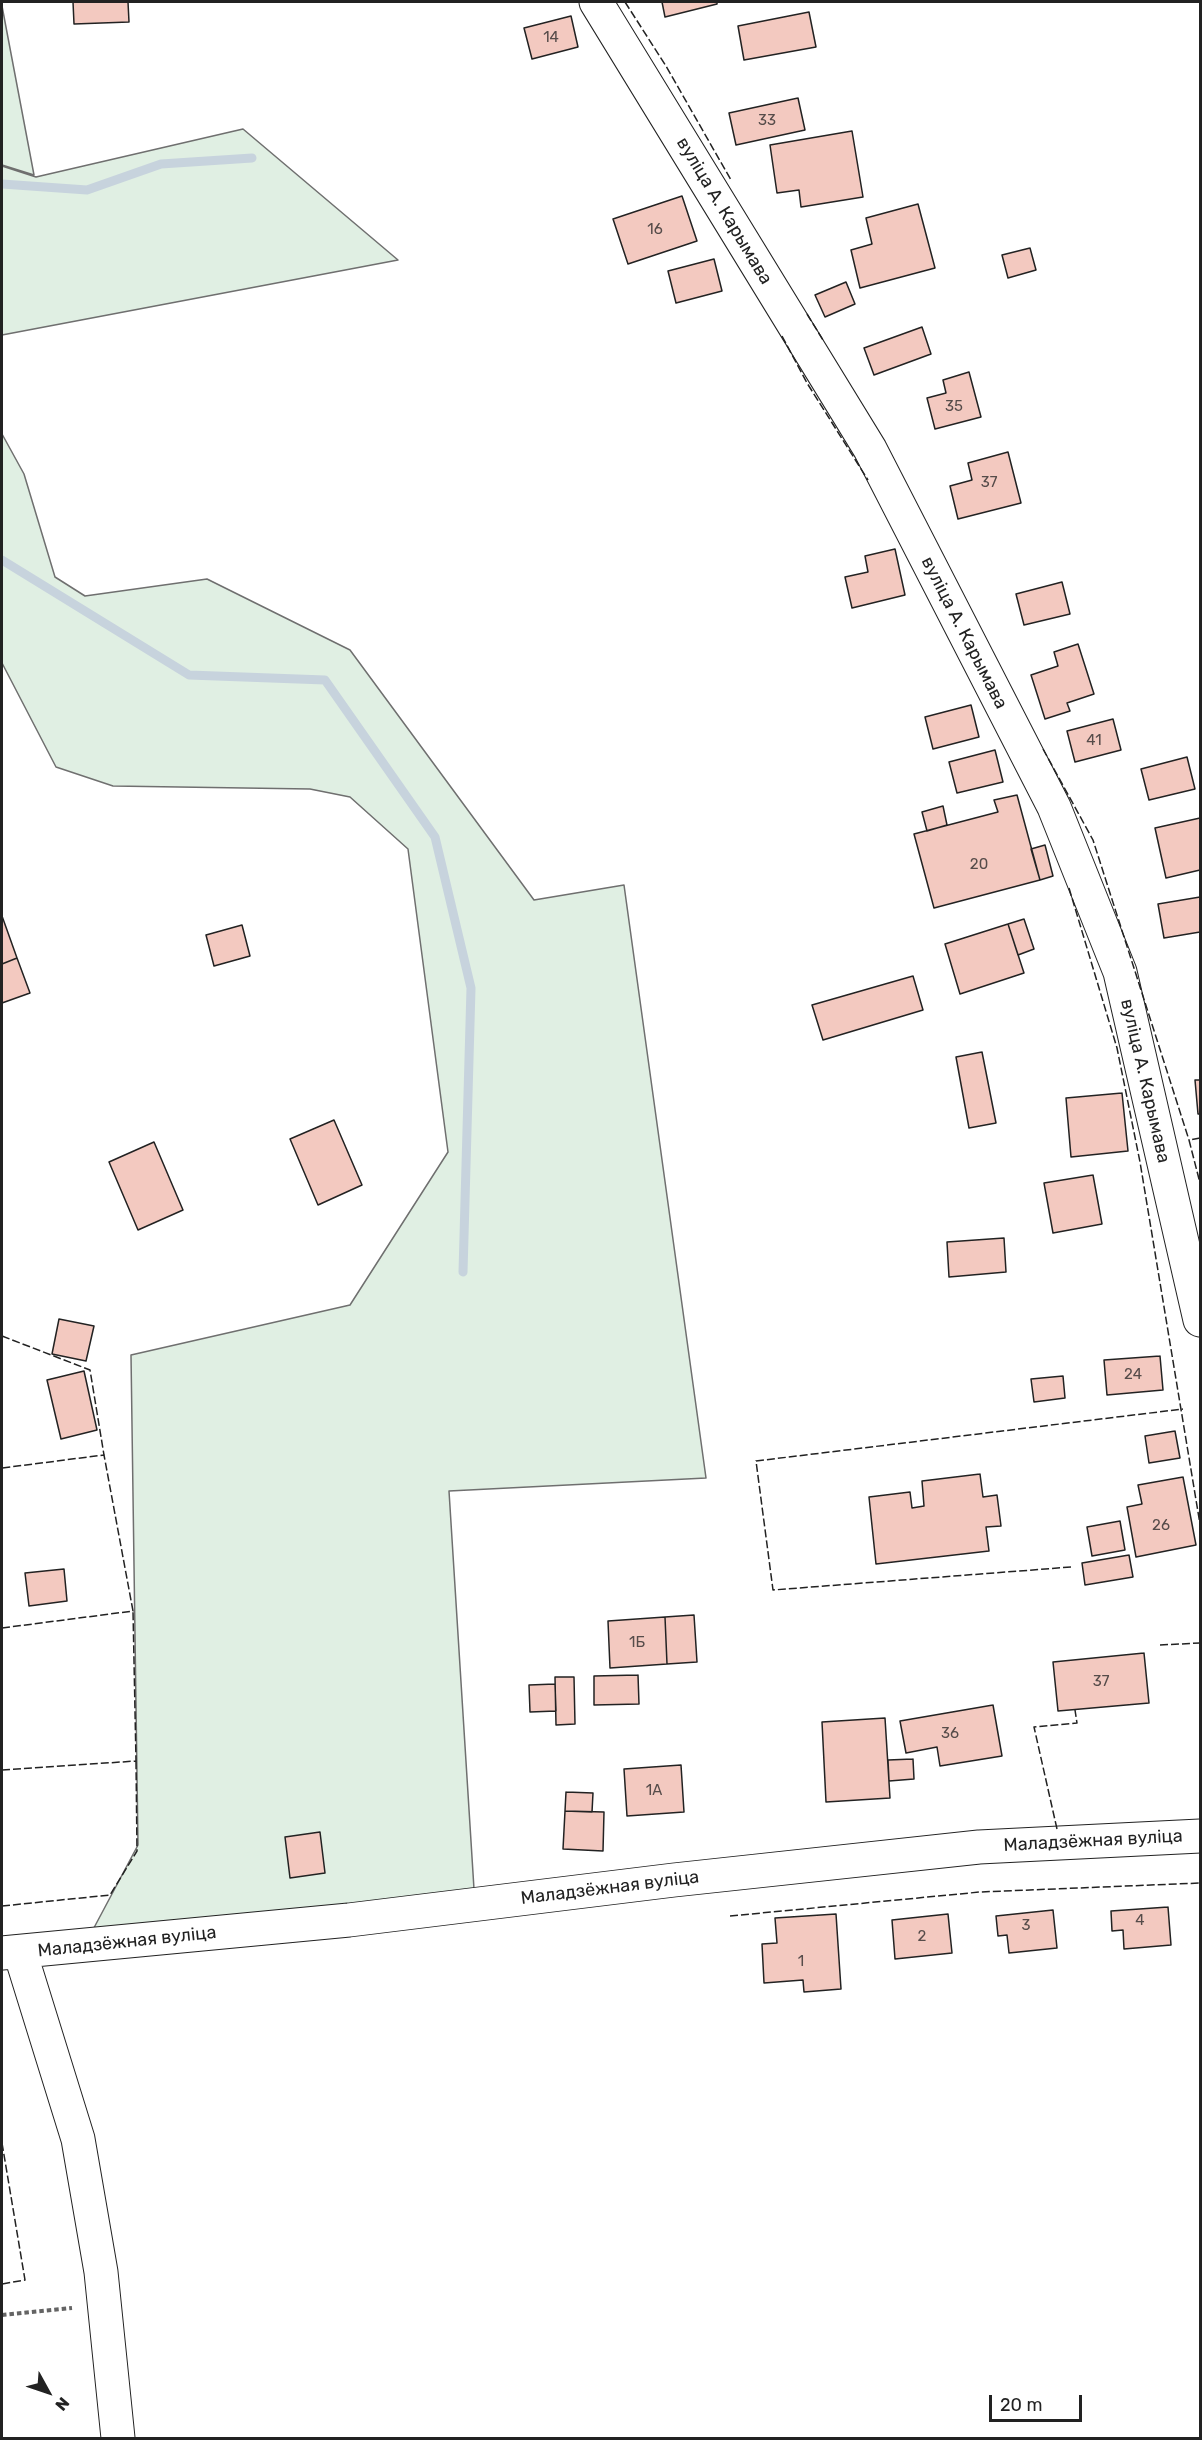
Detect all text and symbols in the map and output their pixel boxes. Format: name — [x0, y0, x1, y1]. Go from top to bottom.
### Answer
house number: 14 — [543, 29, 559, 47]
house number: 33 — [758, 112, 776, 130]
street label: вуліца А. Карымава — [672, 133, 776, 289]
house number: 16 — [647, 221, 663, 239]
house number: 35 — [945, 398, 963, 416]
house number: 37 — [981, 474, 997, 492]
street label: вуліца А. Карымава — [916, 553, 1012, 713]
house number: 41 — [1086, 732, 1102, 750]
house number: 20 — [970, 856, 988, 874]
street label: вуліца А. Карымава — [1116, 997, 1174, 1165]
house number: 24 — [1124, 1366, 1142, 1384]
house number: 26 — [1152, 1517, 1170, 1535]
house number: 1Б — [629, 1634, 645, 1652]
house number: 37 — [1093, 1673, 1109, 1691]
house number: 36 — [941, 1725, 959, 1743]
house number: 1А — [646, 1782, 662, 1800]
street label: Маладзёжная вуліца — [1003, 1826, 1183, 1856]
street label: Маладзёжная вуліца — [520, 1866, 700, 1910]
house number: 4 — [1135, 1912, 1145, 1930]
house number: 3 — [1021, 1917, 1031, 1935]
street label: Маладзёжная вуліца — [37, 1922, 217, 1962]
house number: 2 — [918, 1928, 926, 1946]
house number: 1 — [798, 1953, 804, 1971]
north arrow — [18, 2362, 78, 2422]
scale bar — [992, 2383, 1085, 2421]
text: N — [51, 2393, 73, 2414]
text: 20 m — [1000, 2394, 1042, 2416]

